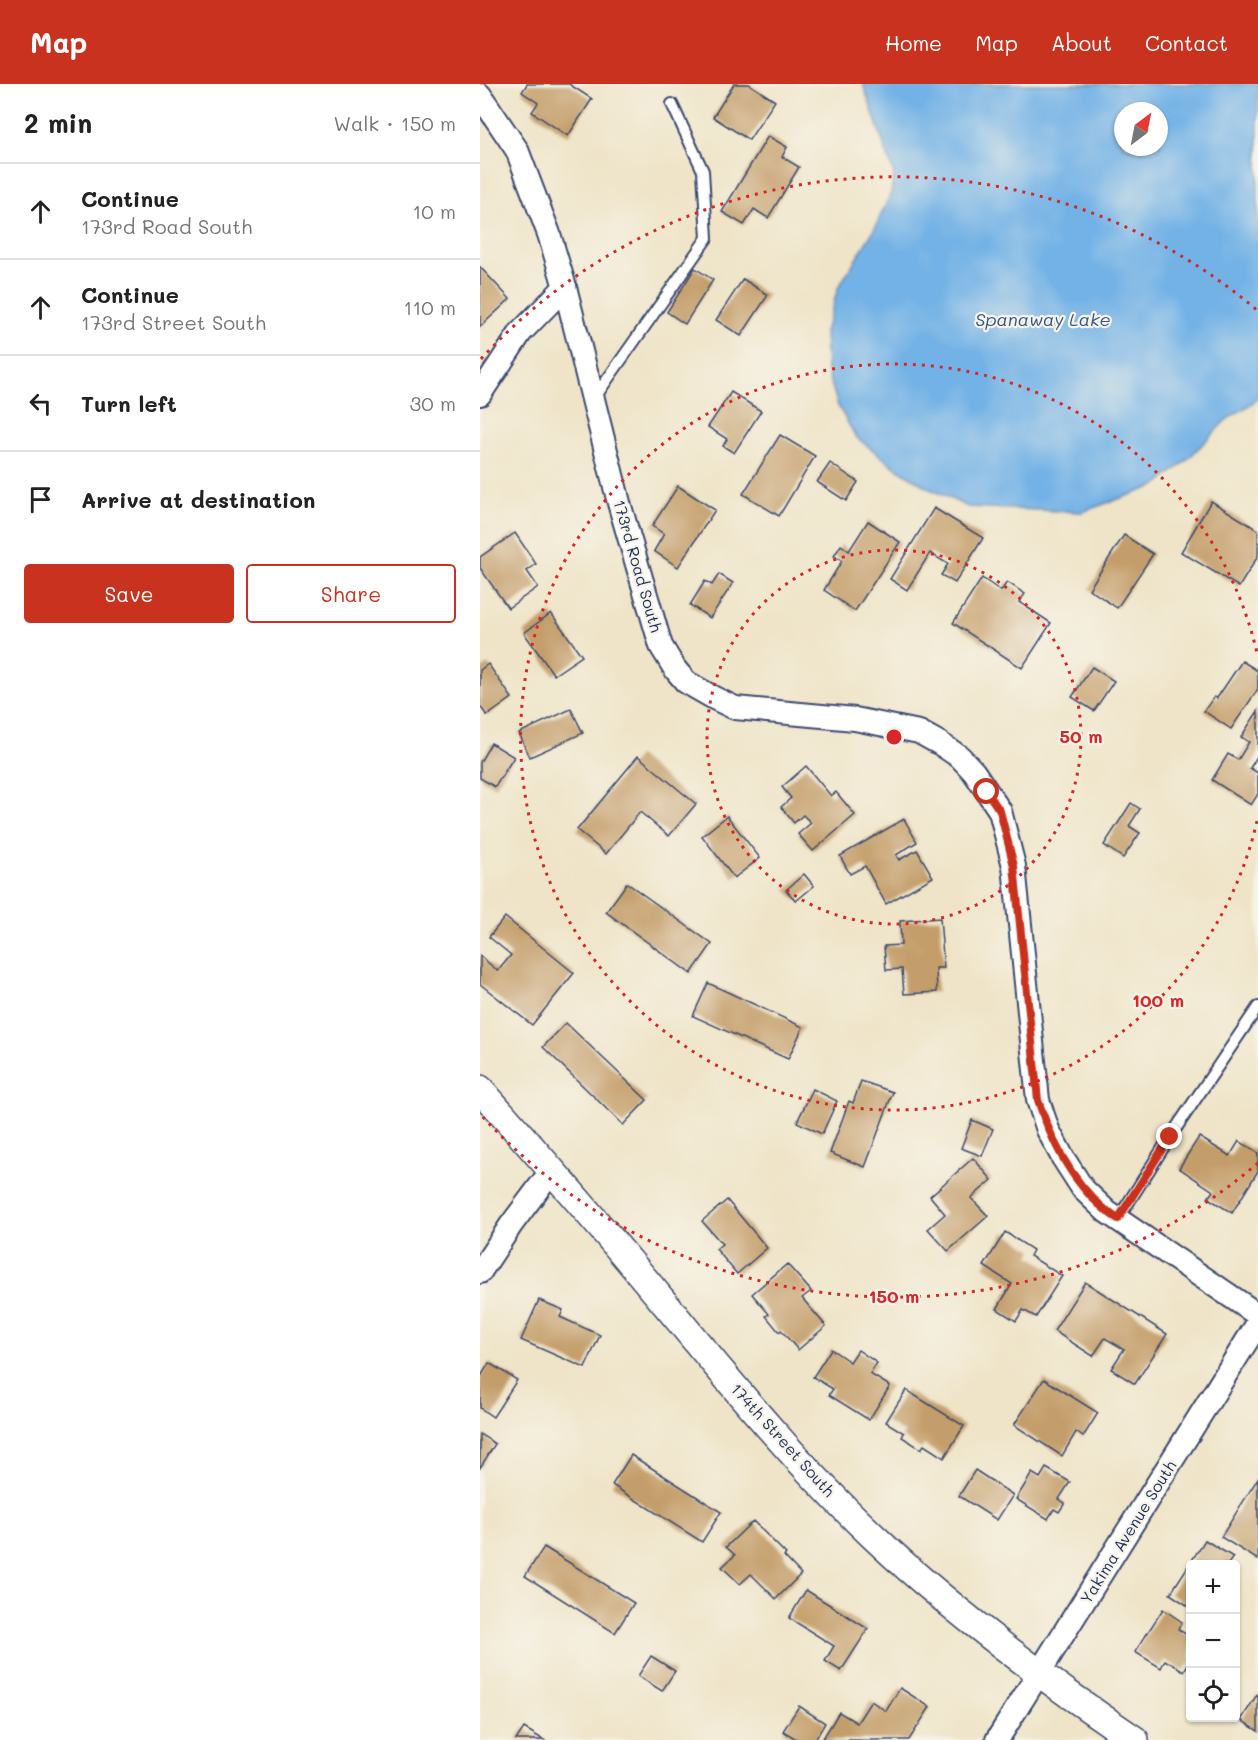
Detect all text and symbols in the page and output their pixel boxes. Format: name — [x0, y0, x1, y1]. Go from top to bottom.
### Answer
text: Map — [30, 24, 87, 60]
text: Home — [885, 29, 942, 56]
text: Map — [975, 29, 1018, 56]
text: About — [1051, 29, 1112, 56]
text: Contact — [1145, 29, 1228, 56]
north arrow — [1114, 102, 1168, 156]
text: 2 min — [24, 106, 92, 140]
text: Walk · 150 m — [334, 110, 456, 136]
text: Continue — [81, 184, 179, 213]
icon: ahead — [24, 195, 57, 228]
text: 10 m — [412, 198, 456, 224]
text: 173rd Road South — [81, 213, 252, 239]
text: Continue — [81, 280, 179, 309]
icon: ahead — [24, 291, 57, 324]
text: 110 m — [403, 294, 456, 320]
water label: Spanaway Lake — [975, 307, 1111, 331]
text: 173rd Street South — [81, 309, 266, 335]
icon: left — [24, 387, 57, 420]
text: Turn left — [81, 389, 177, 418]
text: 30 m — [410, 390, 456, 416]
icon: arrive — [24, 483, 57, 516]
text: Arrive at destination — [81, 485, 316, 514]
street label: 173rd Road South — [610, 497, 667, 635]
button: Save — [24, 564, 234, 623]
button: Share — [246, 564, 456, 623]
text: 50 m — [1060, 724, 1102, 748]
centre of rings — [884, 727, 904, 747]
route start — [973, 778, 999, 804]
text: 100 m — [1132, 988, 1184, 1012]
route end — [1156, 1123, 1182, 1149]
text: 150 m — [869, 1284, 919, 1308]
street label: 174th Street South — [727, 1378, 840, 1501]
street label: Yakima Avenue South — [1075, 1456, 1180, 1607]
map controls — [1186, 1560, 1240, 1722]
button: + — [1186, 1560, 1240, 1614]
button: − — [1186, 1614, 1240, 1668]
button: locate — [1186, 1668, 1240, 1722]

